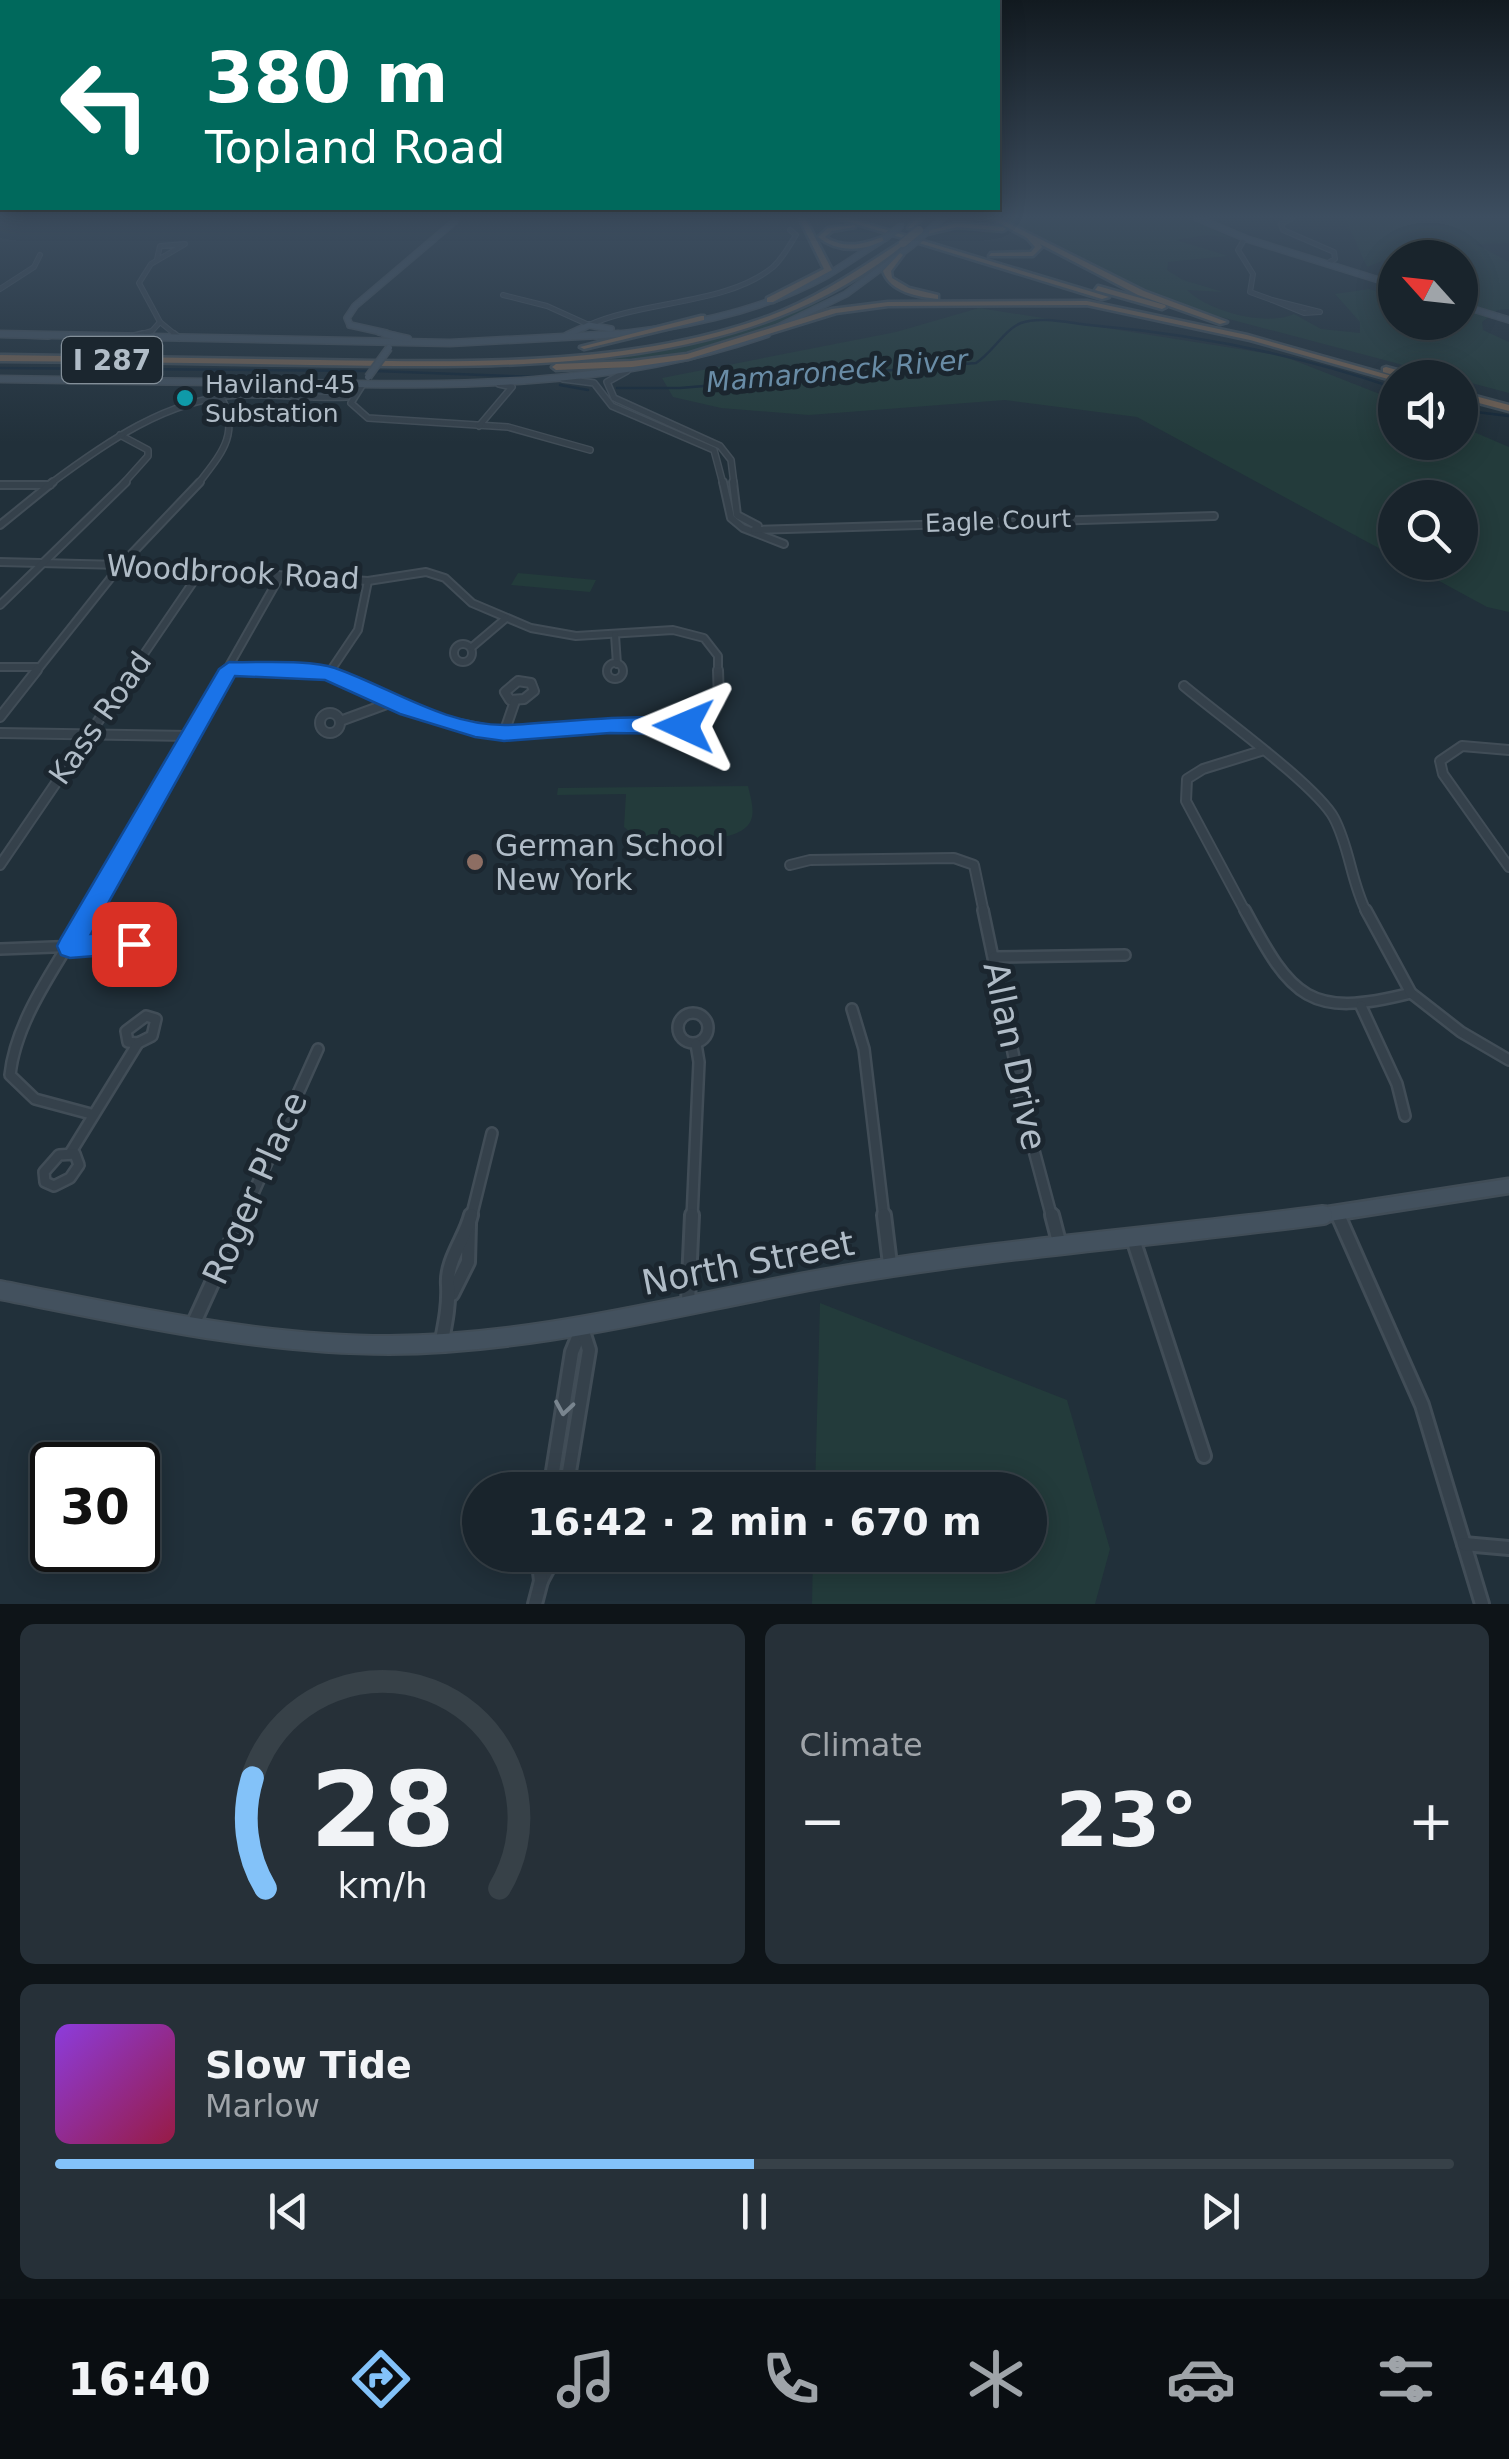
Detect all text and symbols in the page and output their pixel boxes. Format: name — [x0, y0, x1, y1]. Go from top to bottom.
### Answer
text: 380 m — [205, 37, 448, 119]
icon: left — [40, 40, 170, 170]
text: Topland Road — [205, 121, 505, 174]
north arrow — [1378, 240, 1478, 340]
map controls — [1378, 240, 1478, 580]
road number: I 287 — [62, 337, 162, 383]
water label: Mamaroneck River — [705, 343, 971, 399]
button: sound — [1378, 360, 1478, 460]
place label: Haviland-45 Substation — [205, 370, 356, 428]
marker: Haviland-45 Substation — [174, 387, 196, 409]
button: search — [1378, 480, 1478, 580]
street label: Eagle Court — [925, 504, 1072, 538]
street label: Woodbrook Road — [106, 548, 360, 596]
street label: Kass Road — [42, 645, 158, 791]
position arrow — [632, 674, 736, 778]
place label: German School New York — [495, 828, 724, 897]
marker: German School New York — [464, 851, 486, 873]
pin — [92, 902, 177, 987]
icon: arrive — [107, 917, 162, 972]
street label: Allan Drive — [976, 958, 1054, 1154]
street label: Roger Place — [195, 1086, 315, 1290]
street label: North Street — [638, 1223, 858, 1303]
one-way arrow — [554, 1400, 575, 1416]
speed limit sign: 30 — [30, 1442, 160, 1572]
text: 16:42 · 2 min · 670 m — [527, 1500, 982, 1544]
text: Climate — [800, 1726, 923, 1764]
text: 28 — [310, 1749, 455, 1871]
text: 23° — [1056, 1776, 1198, 1864]
text: − — [800, 1789, 846, 1853]
text: + — [1408, 1789, 1454, 1853]
text: km/h — [337, 1865, 427, 1906]
text: Slow Tide — [205, 2043, 412, 2087]
text: Marlow — [205, 2087, 320, 2125]
icon: previous — [261, 2184, 316, 2239]
icon: pause — [727, 2184, 782, 2239]
icon: next — [1193, 2184, 1248, 2239]
icon: directions — [346, 2344, 416, 2414]
icon: music — [551, 2344, 621, 2414]
icon: phone — [756, 2344, 826, 2414]
icon: climate — [961, 2344, 1031, 2414]
icon: car — [1166, 2344, 1236, 2414]
icon: filters — [1371, 2344, 1441, 2414]
text: 16:40 — [68, 2353, 211, 2406]

